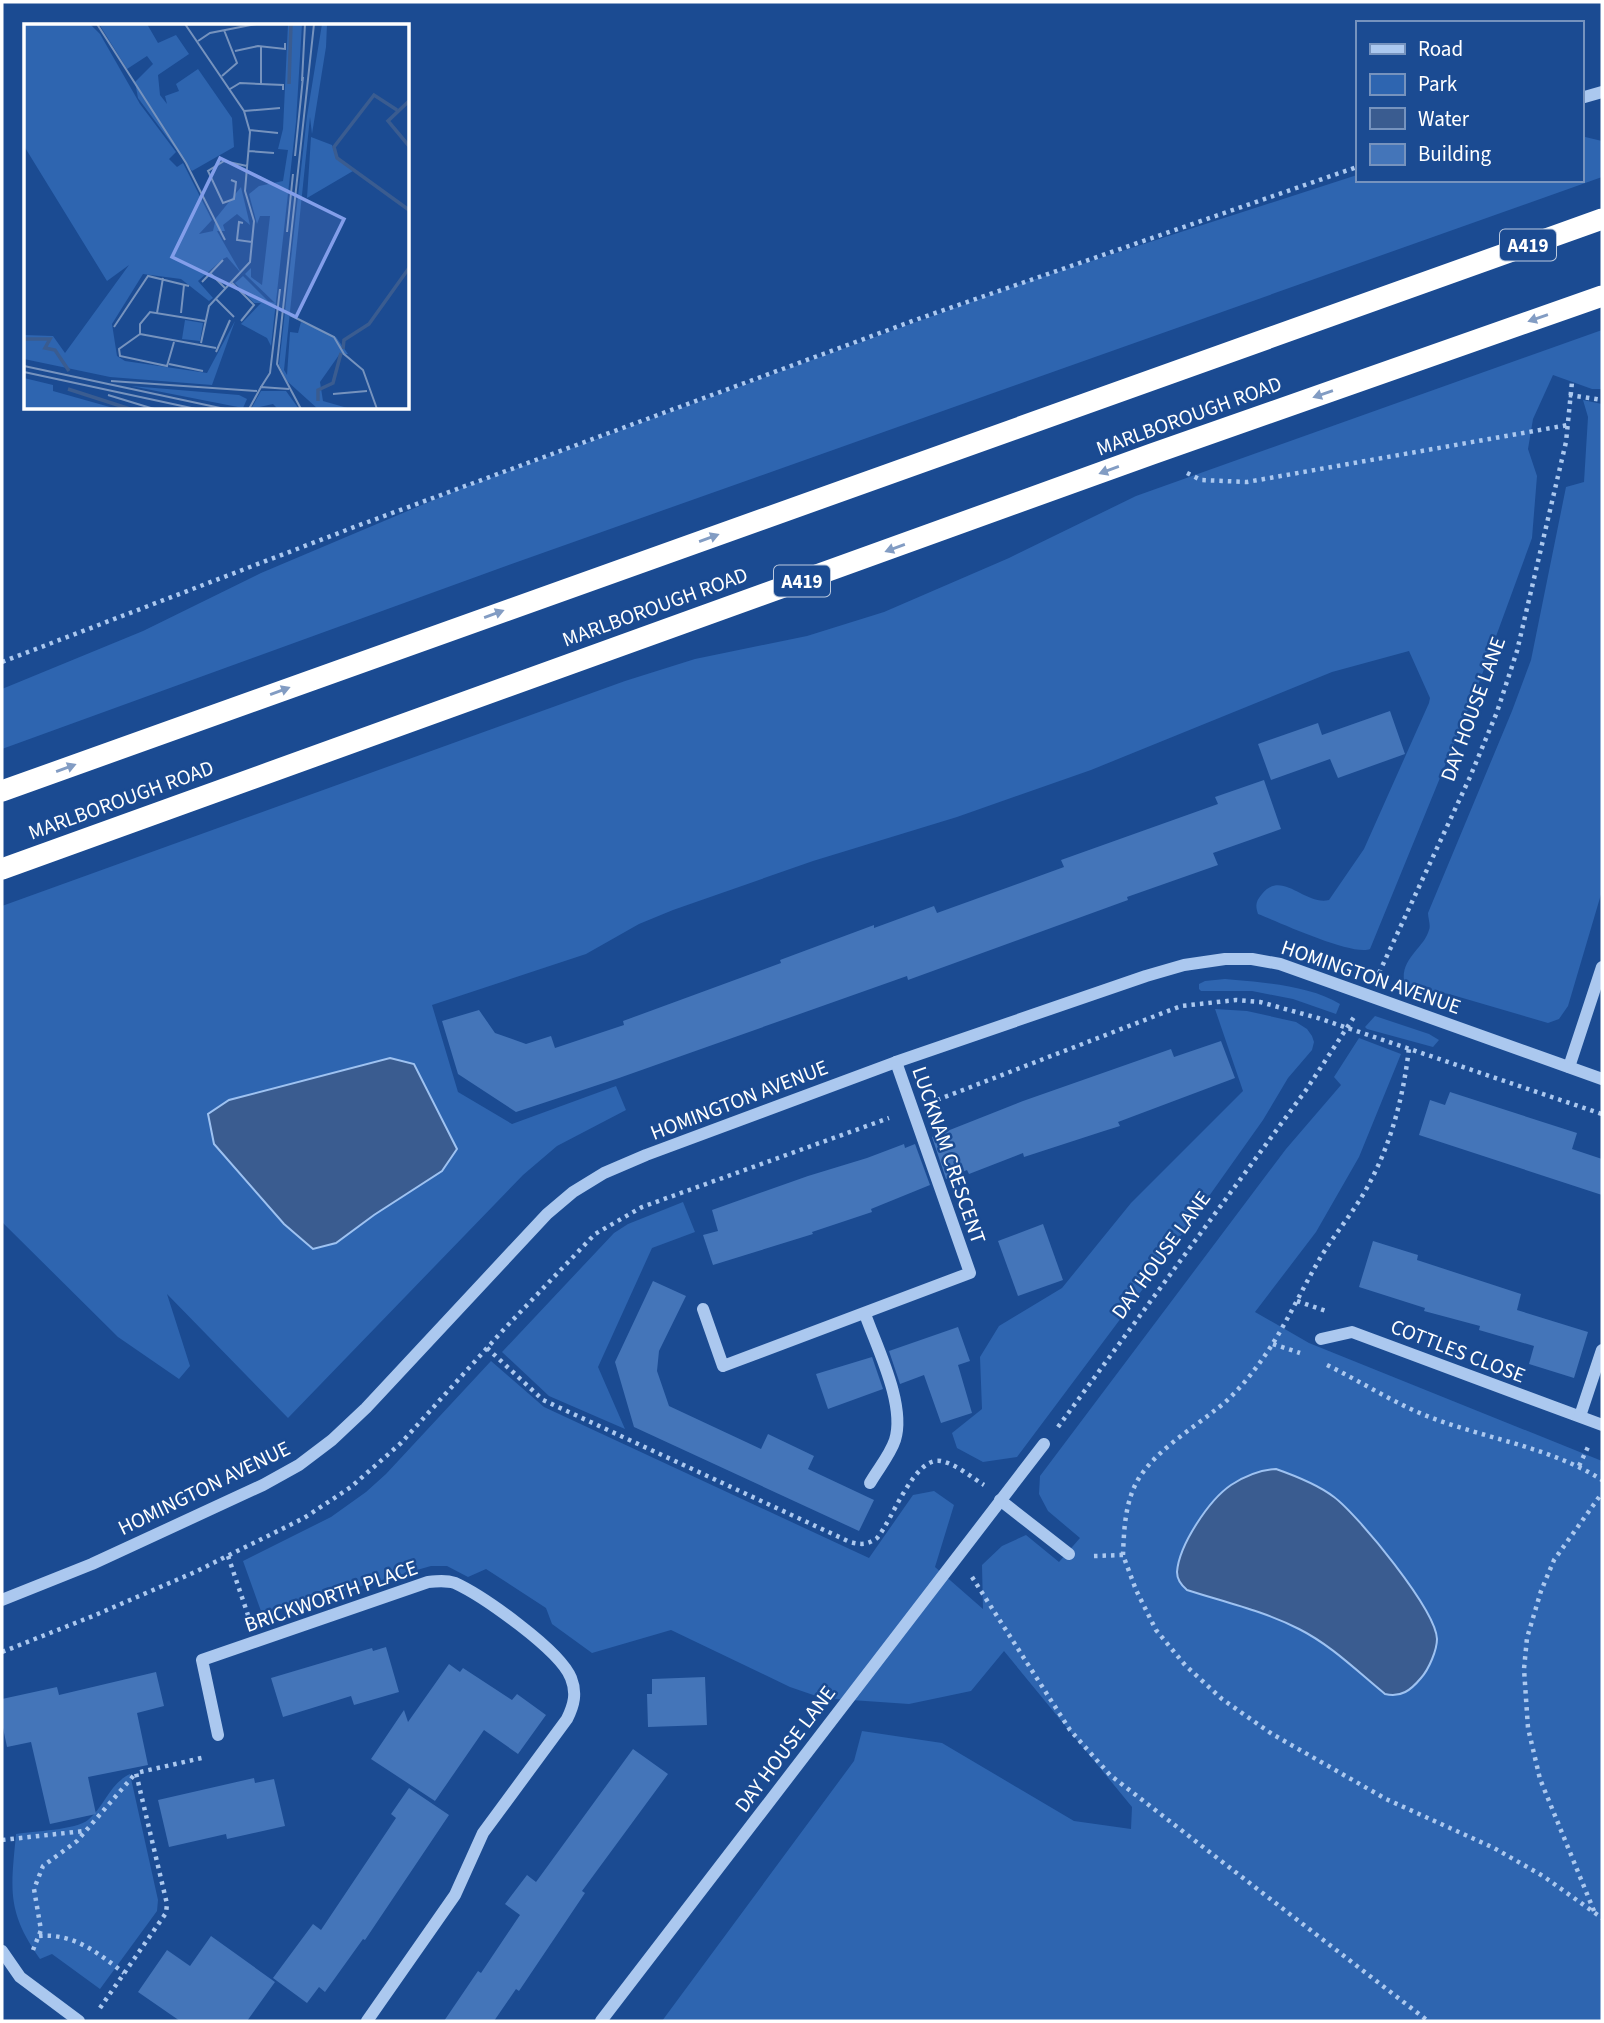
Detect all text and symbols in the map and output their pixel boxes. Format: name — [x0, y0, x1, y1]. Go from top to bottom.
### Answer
legend — [1356, 21, 1583, 182]
inset map — [24, 24, 410, 410]
text: Road — [1418, 34, 1463, 64]
text: Park — [1418, 69, 1458, 99]
text: Water — [1418, 104, 1470, 134]
text: Building — [1418, 139, 1492, 169]
road number: A419 — [1500, 230, 1556, 260]
one-way arrow — [1527, 313, 1548, 324]
street label: MARLBOROUGH ROAD — [1092, 368, 1286, 464]
one-way arrow — [1313, 389, 1334, 400]
one-way arrow — [1098, 465, 1119, 476]
one-way arrow — [698, 532, 719, 543]
one-way arrow — [885, 543, 906, 554]
street label: MARLBOROUGH ROAD — [558, 559, 752, 655]
road number: A419 — [774, 566, 830, 596]
one-way arrow — [484, 609, 505, 620]
street label: DAY HOUSE LANE — [1433, 633, 1513, 785]
one-way arrow — [269, 685, 290, 696]
street label: MARLBOROUGH ROAD — [24, 752, 218, 848]
one-way arrow — [55, 762, 76, 773]
street label: HOMINGTON AVENUE — [1277, 932, 1465, 1022]
street label: HOMINGTON AVENUE — [646, 1052, 832, 1148]
street label: LUCKNAM CRESCENT — [905, 1062, 993, 1248]
street label: DAY HOUSE LANE — [1104, 1185, 1218, 1325]
street label: COTTLES CLOSE — [1386, 1312, 1530, 1390]
street label: HOMINGTON AVENUE — [113, 1433, 295, 1543]
street label: BRICKWORTH PLACE — [240, 1552, 422, 1640]
street label: DAY HOUSE LANE — [727, 1679, 843, 1819]

